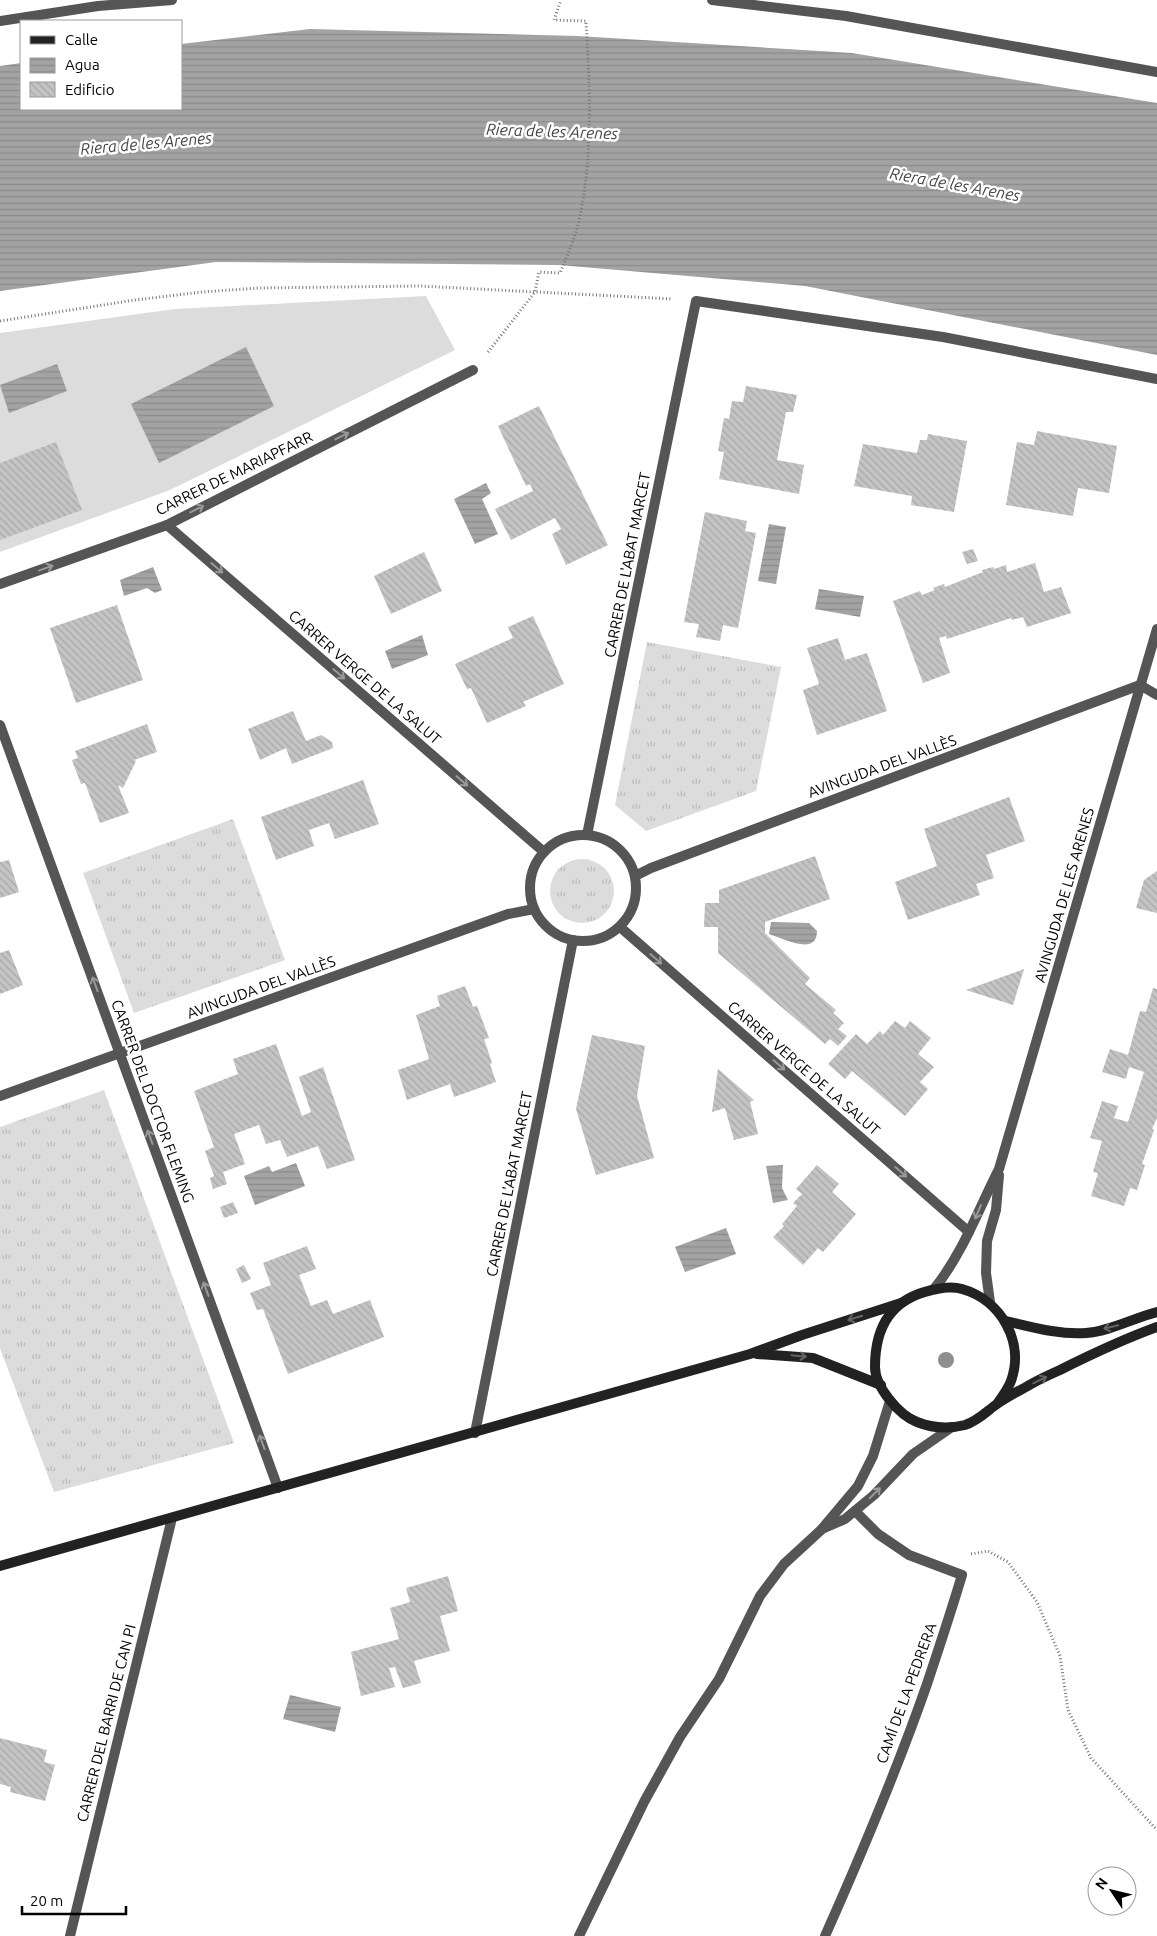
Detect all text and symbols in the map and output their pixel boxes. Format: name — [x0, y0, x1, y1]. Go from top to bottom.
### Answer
legend — [20, 20, 182, 110]
text: Calle — [65, 31, 98, 48]
text: Agua — [65, 56, 100, 73]
text: Edificio — [65, 81, 114, 98]
water label: Riera de les Arenes — [486, 120, 619, 142]
water label: Riera de les Arenes — [80, 128, 213, 158]
water label: Riera de les Arenes — [888, 164, 1022, 204]
street label: CARRER DE MARIAPFARR — [153, 428, 315, 518]
one-way arrow — [335, 431, 350, 441]
street label: CARRER DE L'ABAT MARCET — [601, 470, 653, 659]
one-way arrow — [189, 504, 204, 513]
one-way arrow — [210, 562, 223, 574]
one-way arrow — [38, 563, 53, 572]
street label: CARRER VERGE DE LA SALUT — [286, 606, 445, 748]
one-way arrow — [333, 669, 346, 680]
street label: AVINGUDA DEL VALLÈS — [805, 731, 959, 801]
one-way arrow — [456, 775, 469, 787]
street label: AVINGUDA DE LES ARENES — [1031, 805, 1097, 984]
street label: AVINGUDA DEL VALLÈS — [184, 952, 338, 1022]
one-way arrow — [650, 953, 663, 964]
one-way arrow — [90, 977, 99, 992]
street label: CARRER DEL DOCTOR FLEMING — [108, 997, 198, 1205]
street label: CARRER VERGE DE LA SALUT — [725, 997, 884, 1139]
one-way arrow — [772, 1060, 785, 1071]
street label: CARRER DE L'ABAT MARCET — [483, 1089, 535, 1278]
one-way arrow — [145, 1129, 154, 1145]
one-way arrow — [894, 1167, 907, 1178]
one-way arrow — [972, 1204, 982, 1219]
one-way arrow — [201, 1282, 210, 1298]
one-way arrow — [847, 1314, 863, 1324]
one-way arrow — [1103, 1323, 1119, 1332]
one-way arrow — [790, 1351, 806, 1361]
one-way arrow — [1032, 1375, 1047, 1385]
one-way arrow — [257, 1435, 266, 1450]
one-way arrow — [869, 1487, 881, 1499]
street label: CAMÍ DE LA PEDRERA — [873, 1620, 939, 1766]
street label: CARRER DEL BARRI DE CAN PI — [73, 1622, 139, 1824]
north arrow — [1087, 1866, 1137, 1916]
text: N — [1092, 1875, 1111, 1892]
scale bar — [22, 1884, 126, 1916]
text: 20 m — [30, 1892, 63, 1909]

